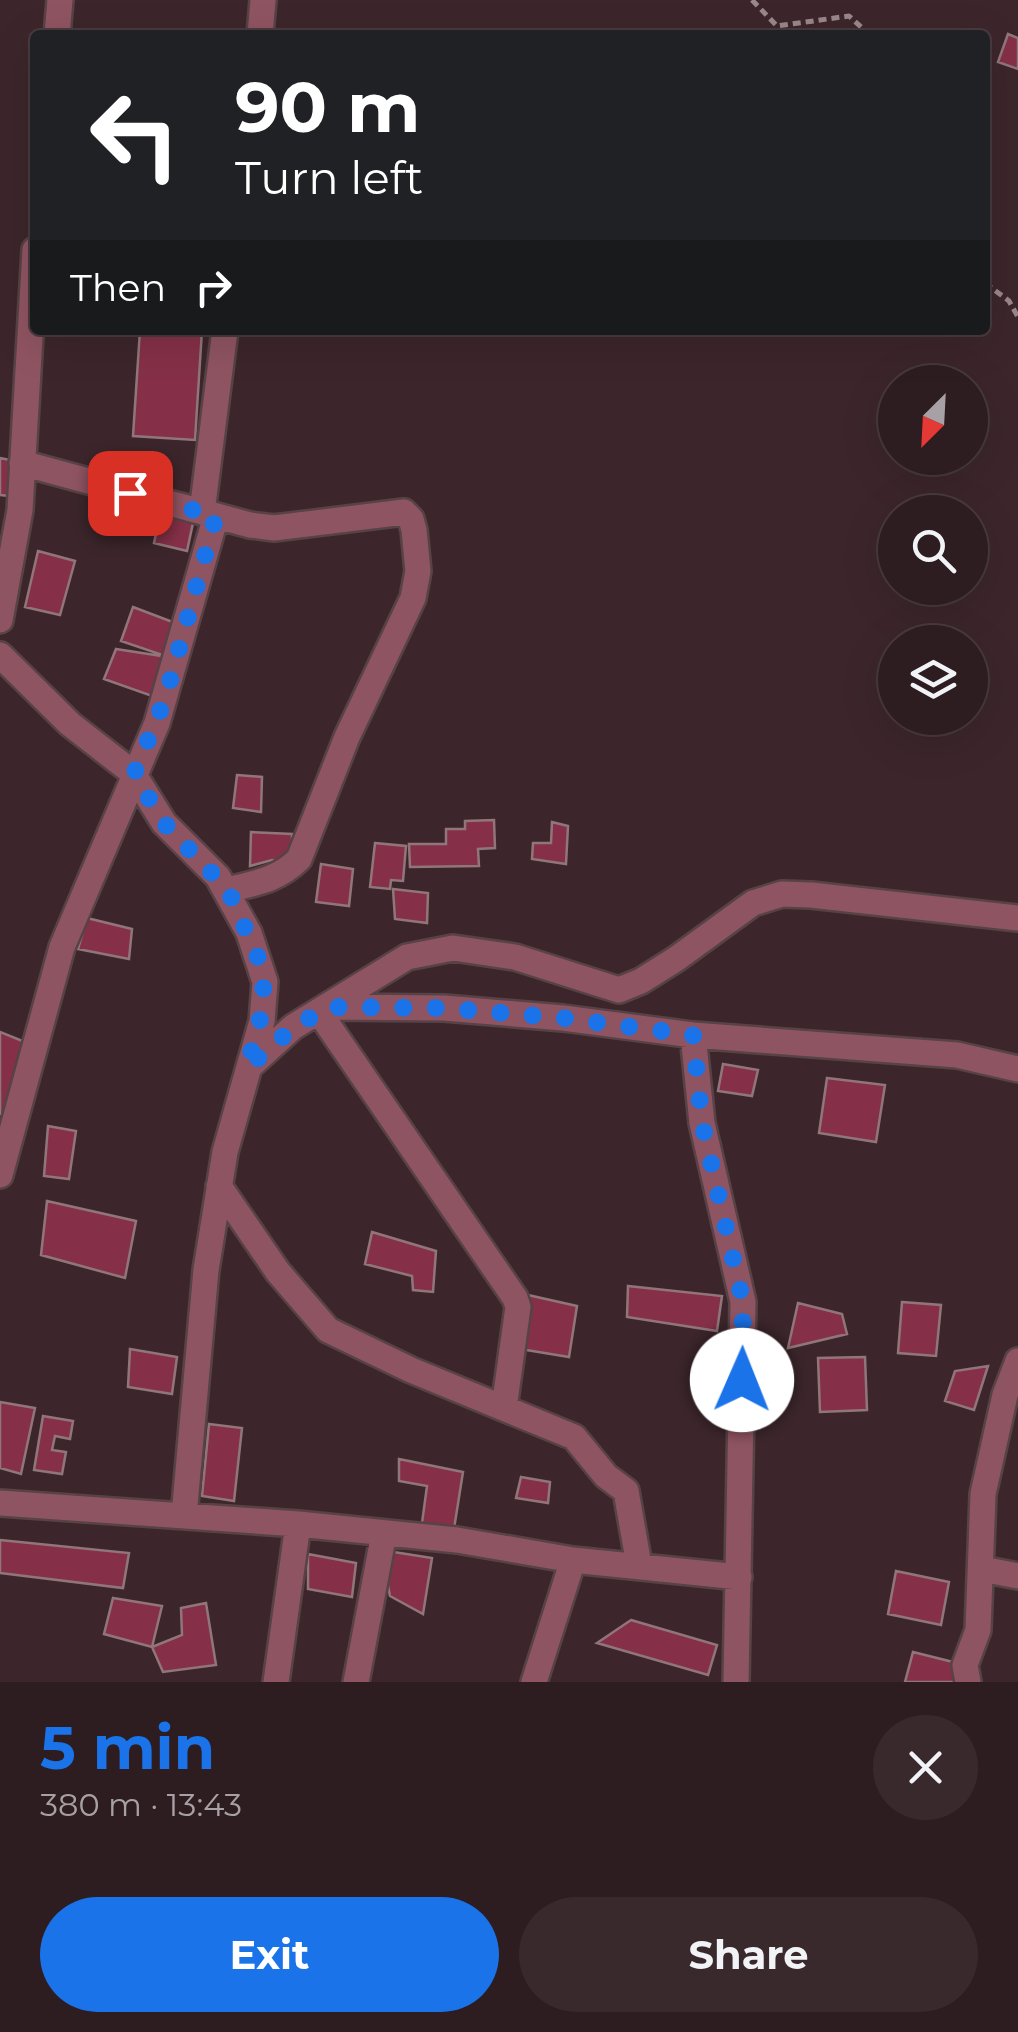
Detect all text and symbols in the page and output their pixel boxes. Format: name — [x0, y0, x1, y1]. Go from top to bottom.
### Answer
text: 90 m — [235, 64, 420, 150]
icon: left — [70, 70, 200, 200]
text: Turn left — [235, 150, 423, 205]
icon: right — [186, 260, 241, 315]
text: Then — [70, 264, 166, 311]
north arrow — [878, 365, 988, 475]
map controls — [878, 365, 988, 735]
pin — [88, 451, 173, 536]
icon: arrive — [103, 466, 158, 521]
button: search — [878, 495, 988, 605]
button: layers — [878, 625, 988, 735]
position arrow — [690, 1328, 794, 1432]
text: 5 min — [40, 1711, 215, 1784]
button: close — [873, 1715, 978, 1820]
text: 380 m · 13:43 — [40, 1785, 242, 1824]
button: Exit — [40, 1897, 499, 2012]
button: Share — [519, 1897, 978, 2012]

